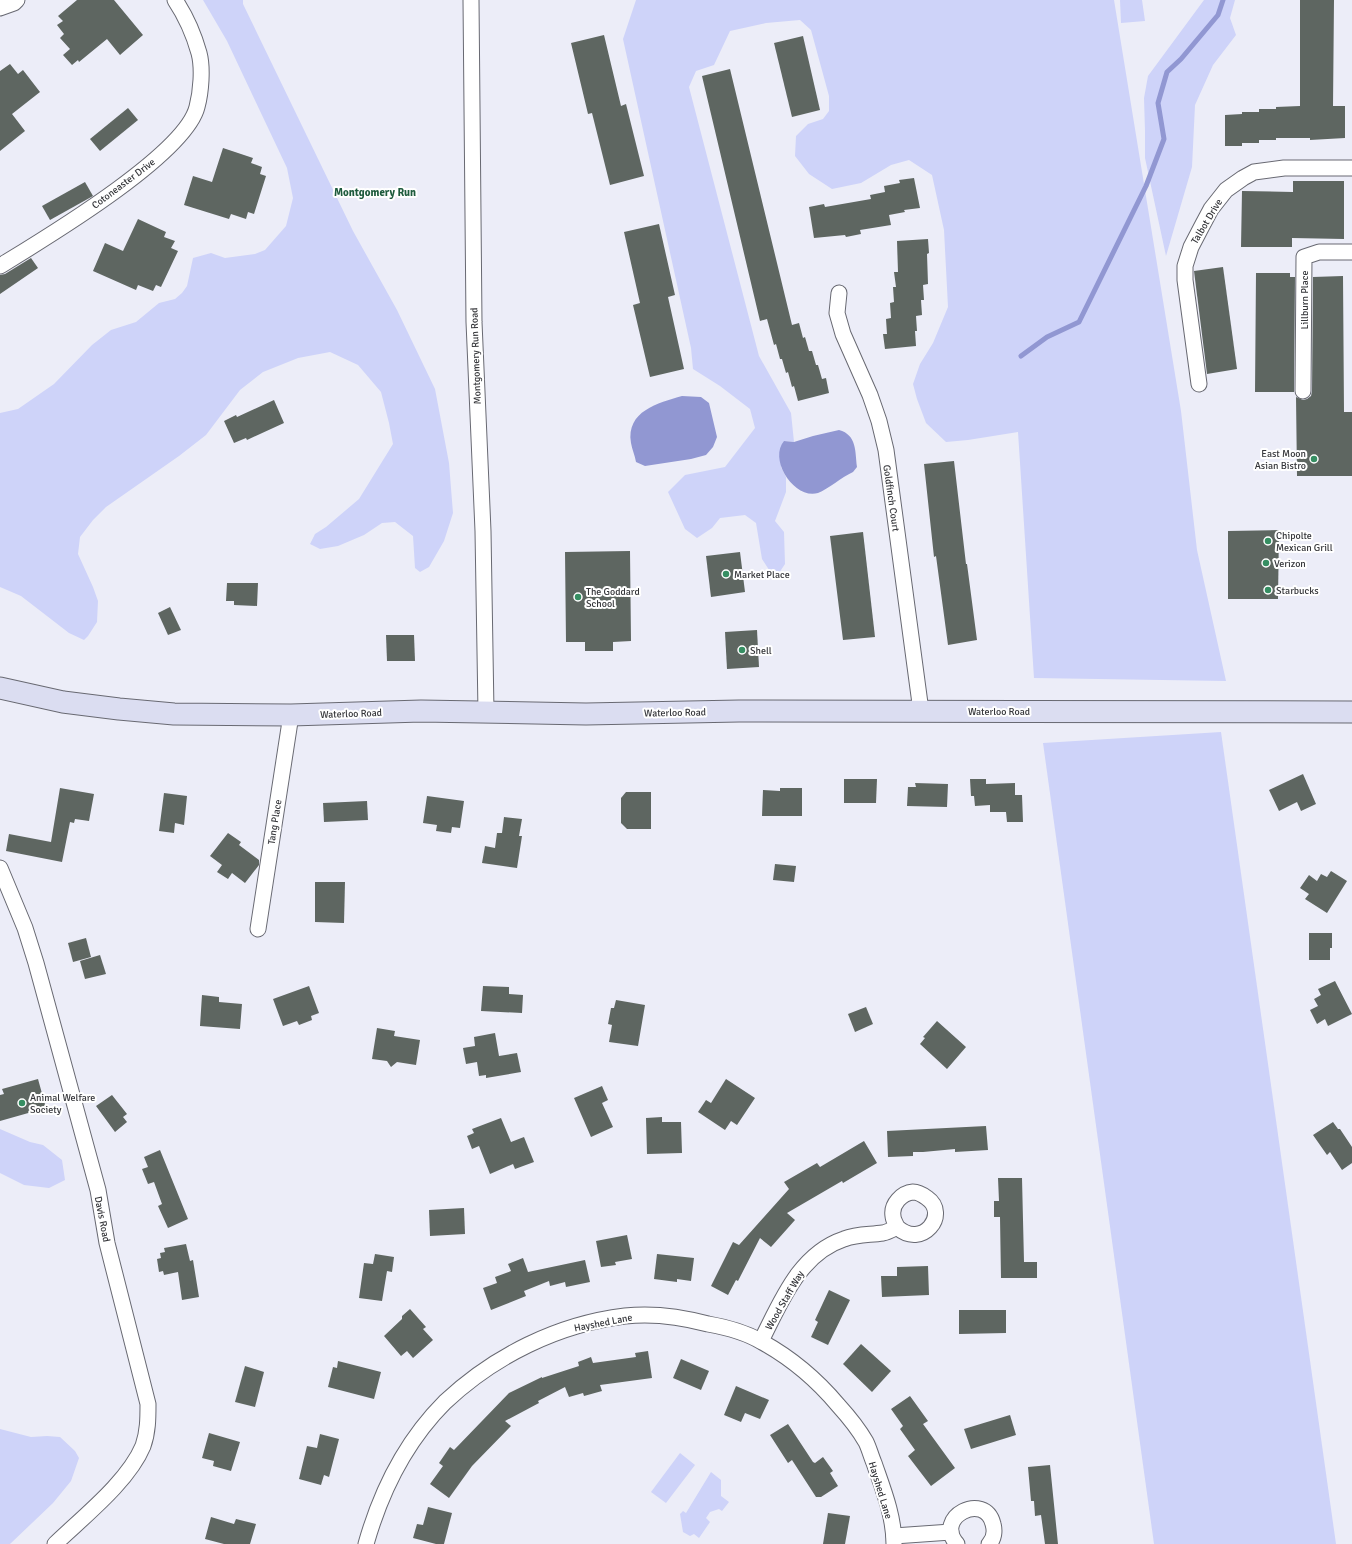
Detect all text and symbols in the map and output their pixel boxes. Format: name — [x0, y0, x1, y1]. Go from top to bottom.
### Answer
street label: Cotoneaster Drive — [90, 156, 158, 212]
district label: Montgomery Run — [334, 186, 416, 199]
street label: Talbot Drive — [1189, 197, 1225, 246]
street label: Lillburn Place — [1299, 271, 1311, 329]
street label: Montgomery Run Road — [468, 307, 484, 405]
place label: East Moon Asian Bistro — [1255, 448, 1306, 472]
marker: East Moon Asian Bistro — [1309, 454, 1319, 464]
street label: Goldfinch Court — [880, 464, 902, 533]
place label: Chipolte Mexican Grill — [1276, 530, 1333, 554]
marker: Chipolte Mexican Grill — [1263, 536, 1273, 546]
marker: Verizon — [1261, 558, 1271, 568]
place label: Verizon — [1274, 558, 1306, 570]
marker: Market Place — [721, 569, 731, 579]
place label: Market Place — [734, 569, 790, 581]
marker: Starbucks — [1263, 585, 1273, 595]
place label: Starbucks — [1276, 585, 1319, 597]
place label: The Goddard School — [586, 586, 640, 610]
marker: The Goddard School — [573, 592, 583, 602]
marker: Shell — [737, 645, 747, 655]
place label: Shell — [750, 645, 772, 657]
street label: Waterloo Road — [644, 706, 706, 720]
street label: Waterloo Road — [968, 706, 1030, 718]
street label: Waterloo Road — [320, 707, 382, 721]
street label: Tang Place — [266, 799, 284, 846]
place label: Animal Welfare Society — [30, 1092, 95, 1116]
marker: Animal Welfare Society — [17, 1098, 27, 1108]
street label: Davis Road — [92, 1195, 112, 1243]
street label: Wood Staff Way — [763, 1268, 807, 1332]
street label: Hayshed Lane — [573, 1311, 633, 1335]
street label: Hayshed Lane — [866, 1460, 894, 1520]

